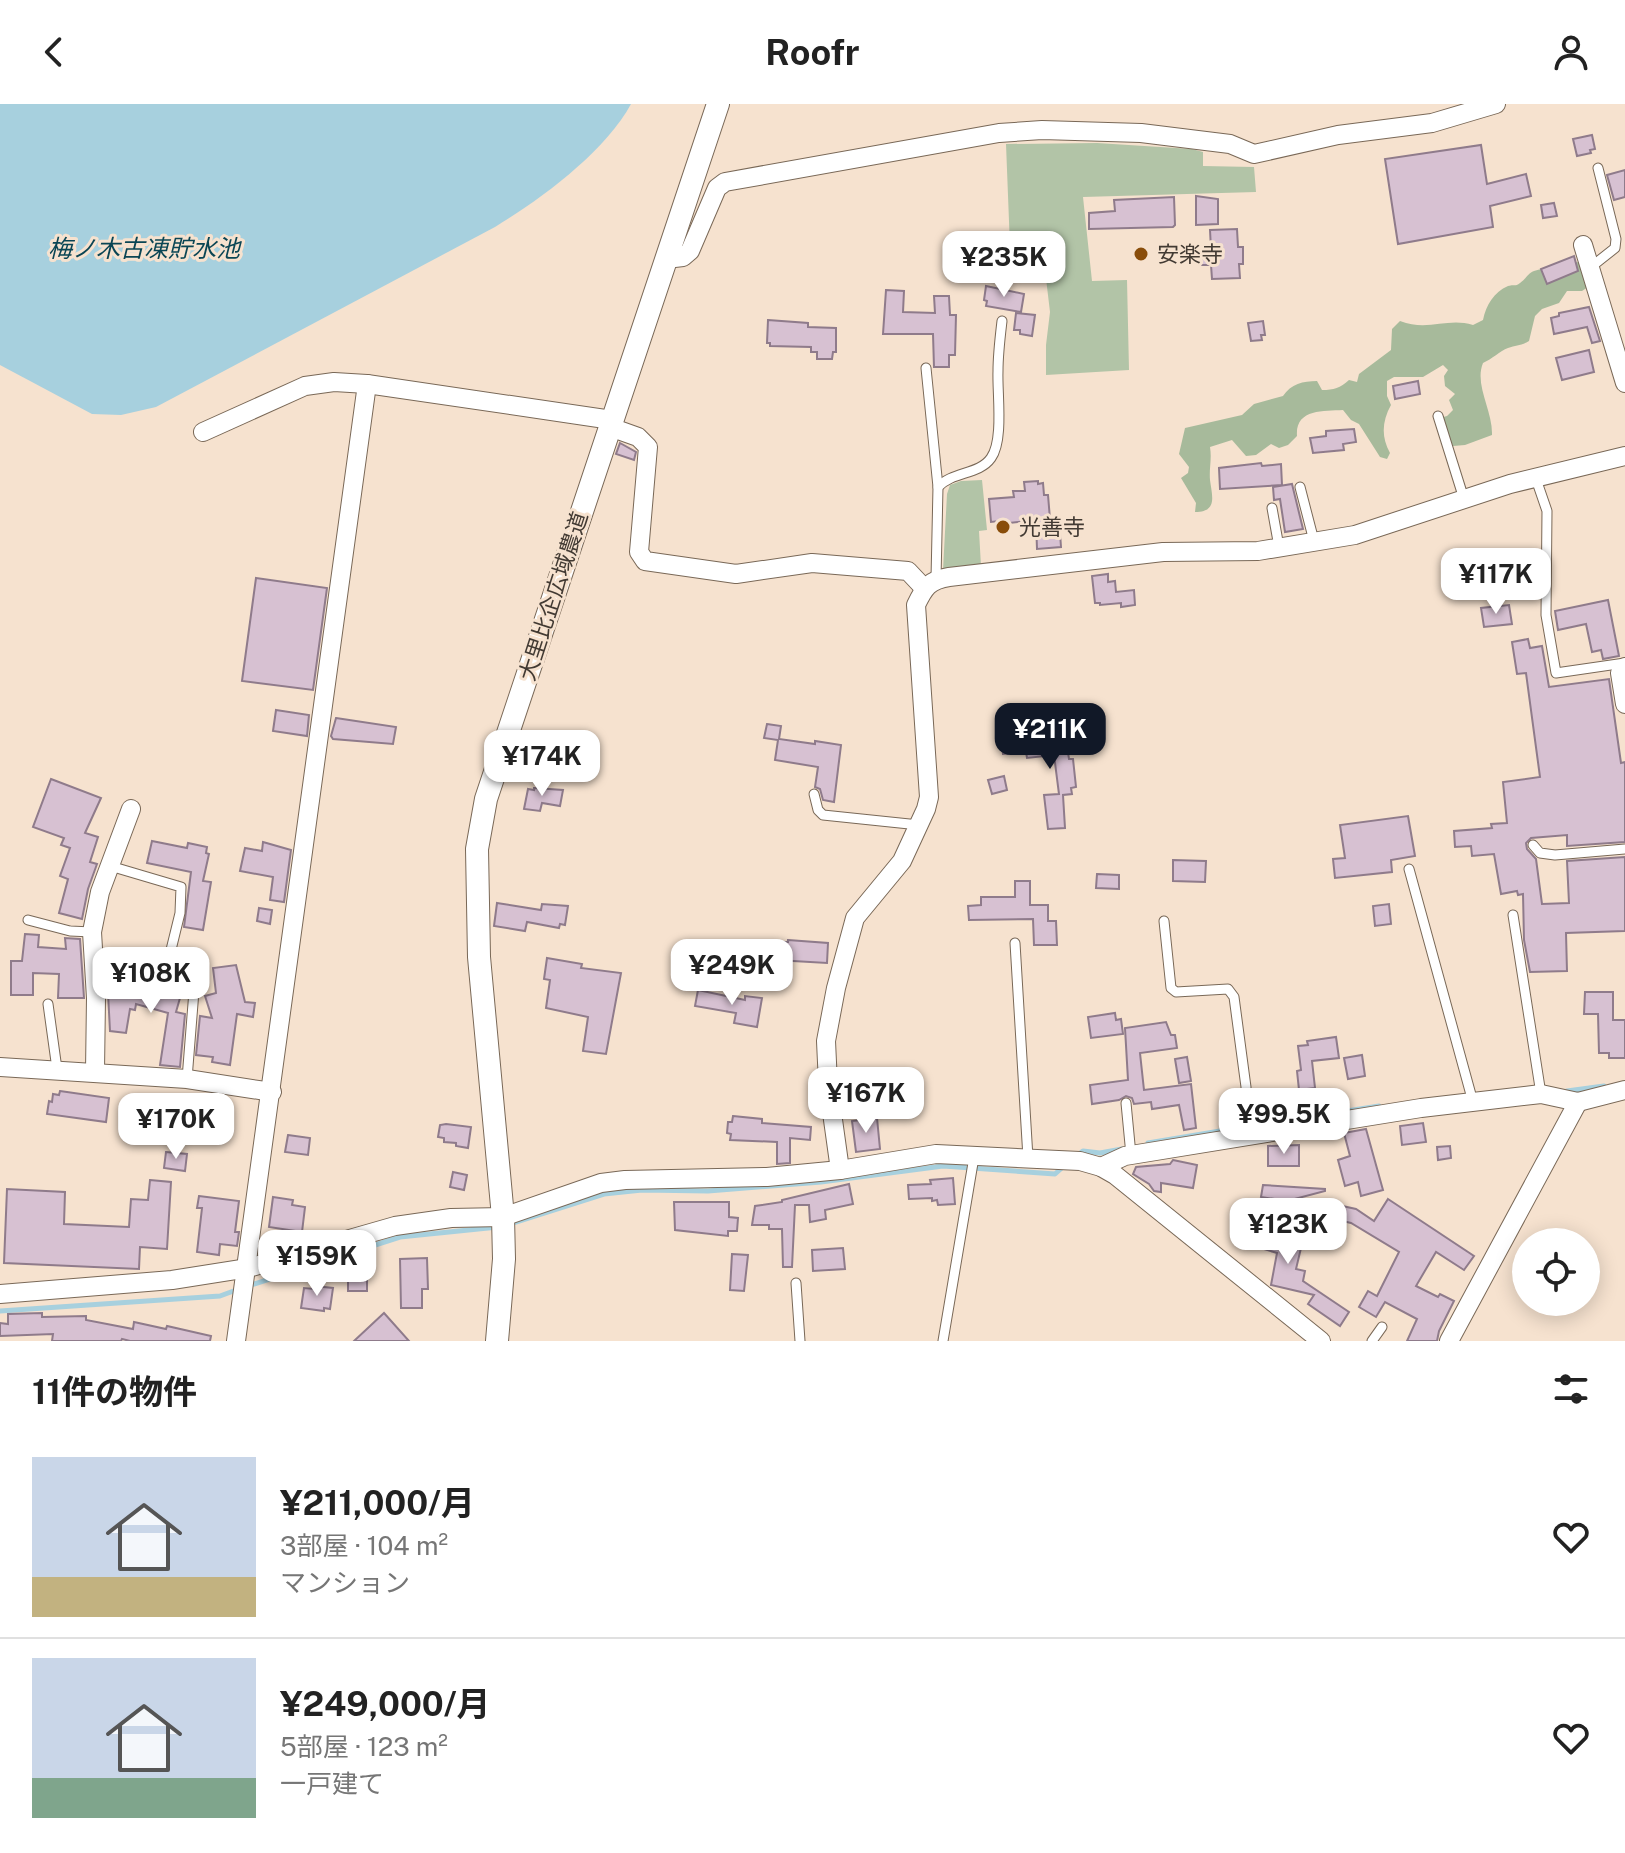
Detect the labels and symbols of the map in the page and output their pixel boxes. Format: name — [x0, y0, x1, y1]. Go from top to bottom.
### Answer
pin: ¥235K — [948, 231, 1060, 299]
water label: 梅ノ木古凍貯水池 — [48, 234, 242, 262]
place label: 安楽寺 — [1157, 241, 1223, 267]
marker: 安楽寺 — [1132, 245, 1150, 263]
street label: 大里比企広域農道 — [513, 508, 593, 684]
place label: 光善寺 — [1019, 514, 1085, 540]
marker: 光善寺 — [994, 518, 1012, 536]
pin: ¥117K — [1440, 548, 1552, 616]
pin: ¥211K — [994, 703, 1106, 771]
pin: ¥174K — [486, 730, 598, 798]
pin: ¥249K — [676, 939, 788, 1007]
pin: ¥108K — [95, 947, 207, 1015]
pin: ¥167K — [810, 1067, 922, 1135]
pin: ¥99.5K — [1219, 1088, 1349, 1156]
pin: ¥170K — [120, 1093, 232, 1161]
pin: ¥123K — [1232, 1198, 1344, 1266]
pin: ¥159K — [261, 1230, 373, 1298]

